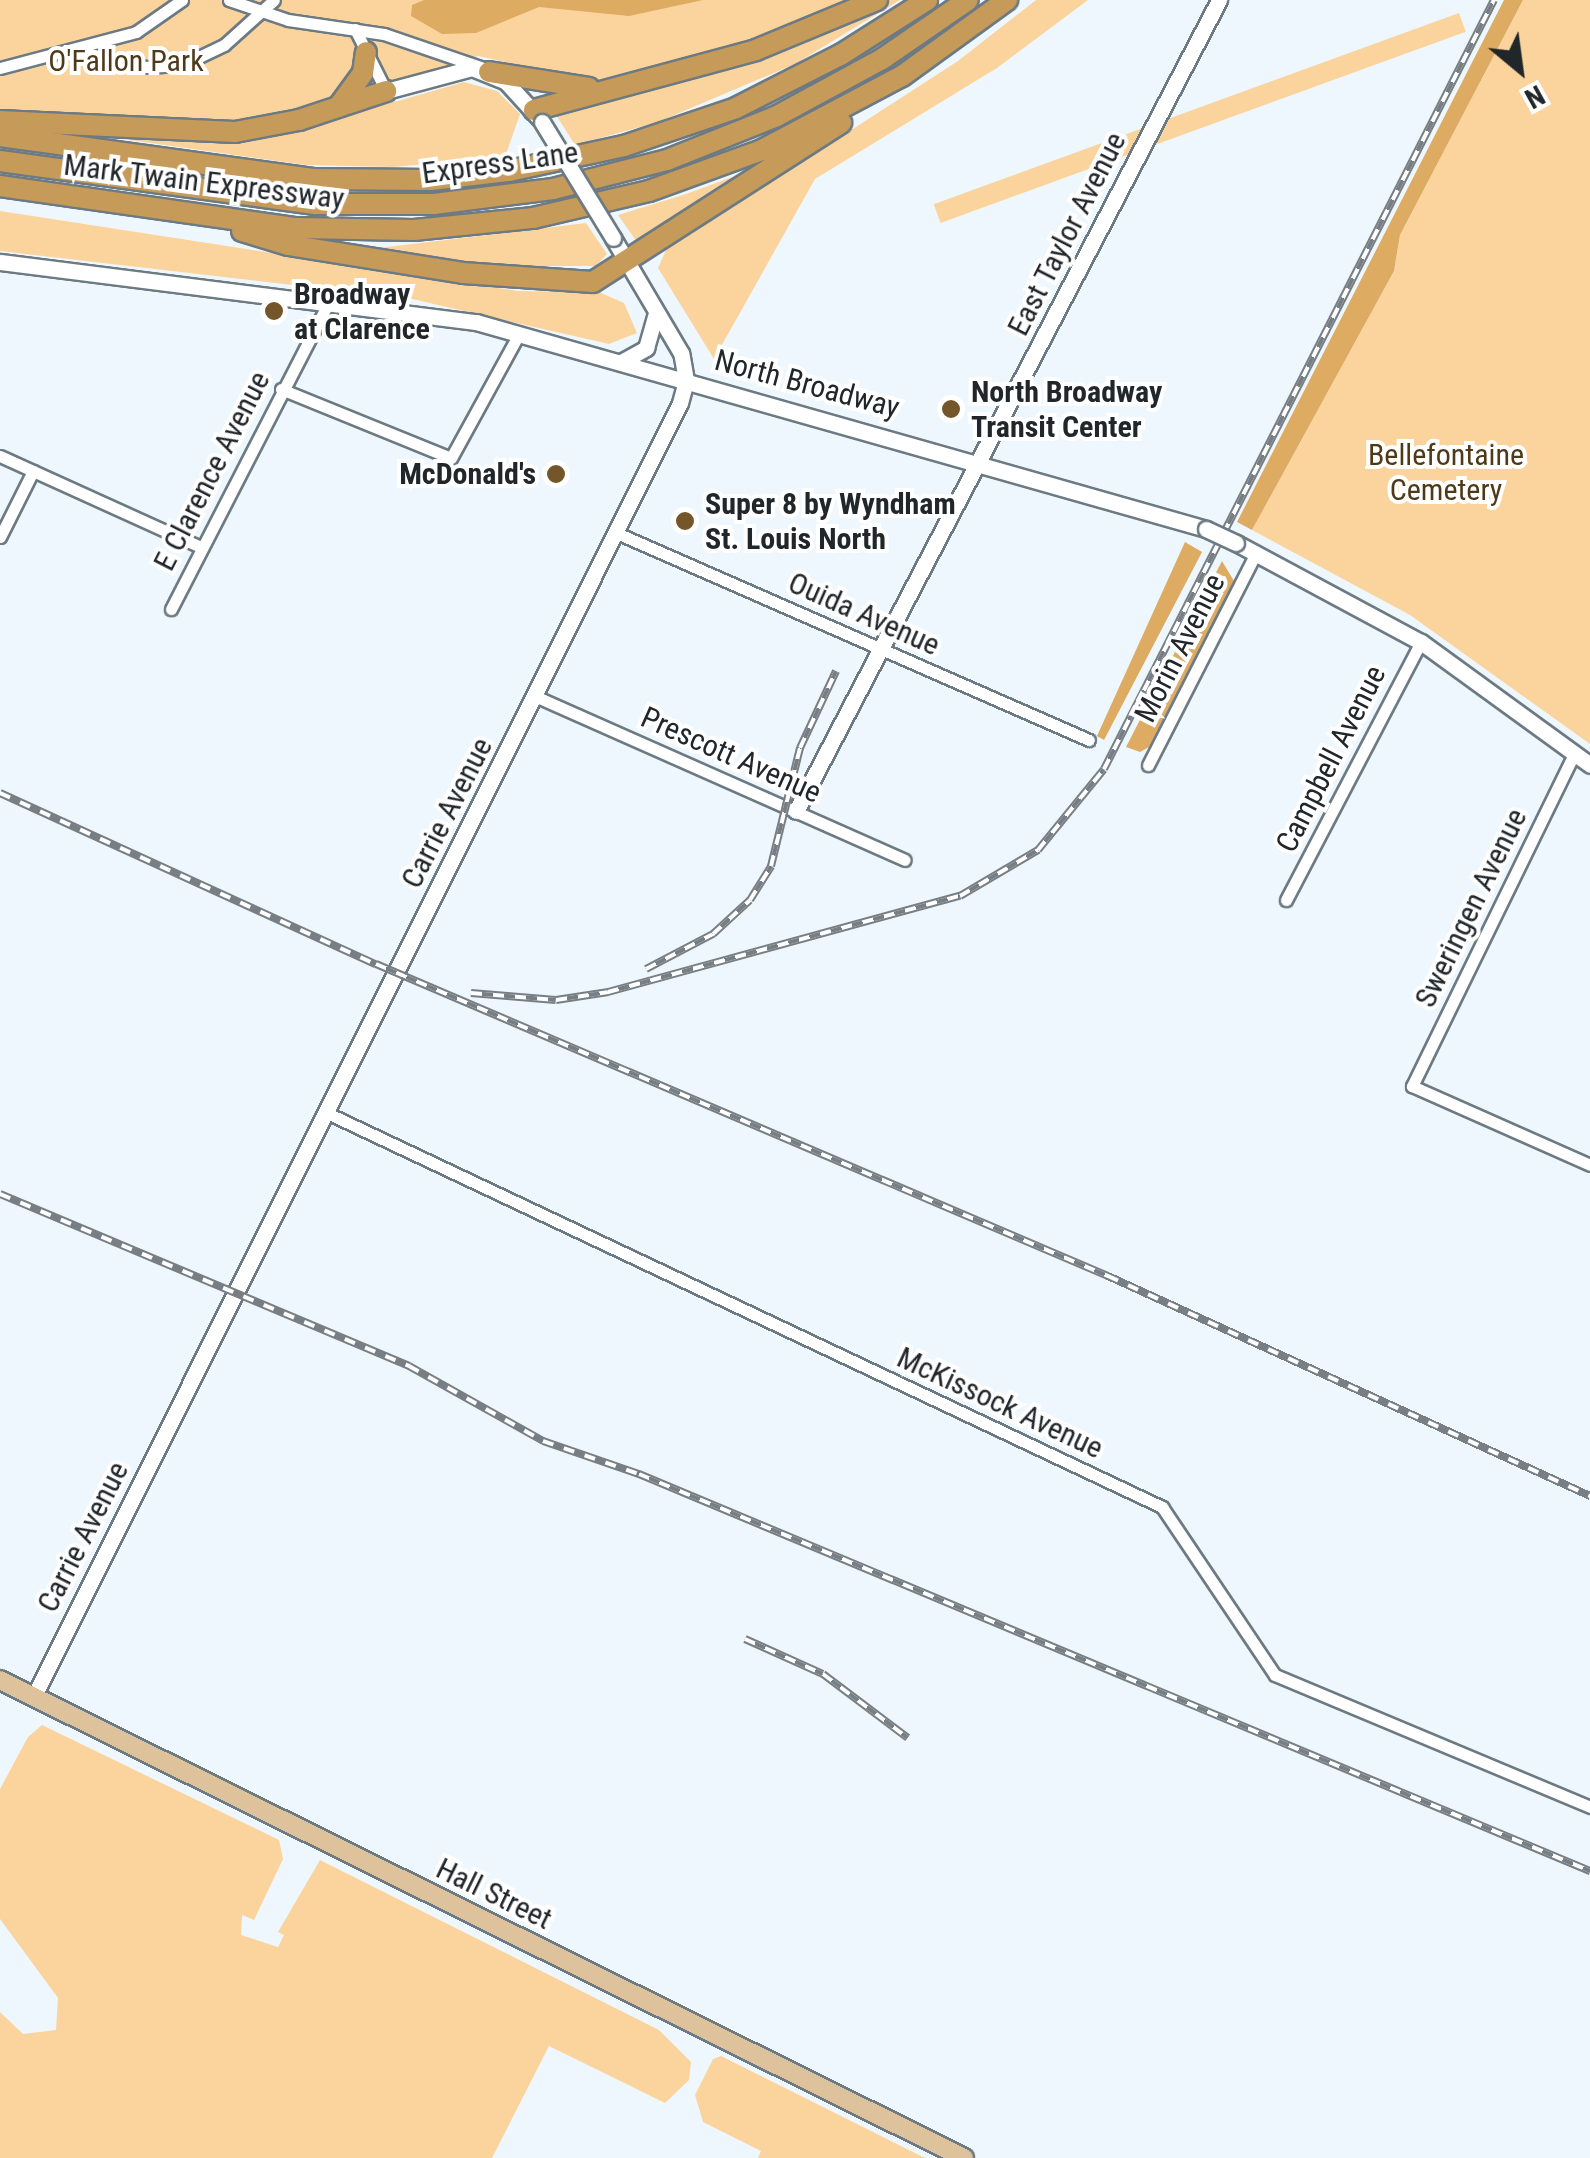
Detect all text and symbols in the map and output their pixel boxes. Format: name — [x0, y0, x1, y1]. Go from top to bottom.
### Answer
north arrow — [1470, 20, 1570, 120]
park label: O'Fallon Park — [48, 43, 204, 79]
text: N — [1519, 78, 1550, 115]
street label: East Taylor Avenue — [1000, 126, 1134, 342]
street label: Express Lane — [420, 134, 580, 192]
street label: Mark Twain Expressway — [61, 147, 347, 217]
place label: Broadway at Clarence — [294, 276, 430, 346]
marker: Broadway at Clarence — [263, 300, 285, 322]
street label: North Broadway — [711, 342, 903, 426]
street label: E Clarence Avenue — [146, 365, 278, 577]
place label: North Broadway Transit Center — [971, 374, 1162, 444]
marker: North Broadway Transit Center — [940, 398, 962, 420]
park label: Bellefontaine Cemetery — [1368, 437, 1524, 508]
place label: McDonald's — [399, 456, 536, 492]
marker: McDonald's — [545, 463, 567, 485]
place label: Super 8 by Wyndham St. Louis North — [705, 486, 956, 556]
marker: Super 8 by Wyndham St. Louis North — [674, 510, 696, 532]
street label: Ouida Avenue — [783, 565, 945, 663]
street label: Morin Avenue — [1127, 568, 1233, 728]
street label: Campbell Avenue — [1269, 660, 1393, 858]
street label: Prescott Avenue — [635, 699, 827, 811]
street label: Carrie Avenue — [394, 732, 500, 894]
street label: Sweringen Avenue — [1407, 803, 1535, 1013]
street label: McKissock Avenue — [891, 1340, 1109, 1466]
street label: Carrie Avenue — [30, 1456, 136, 1618]
street label: Hall Street — [430, 1851, 558, 1937]

